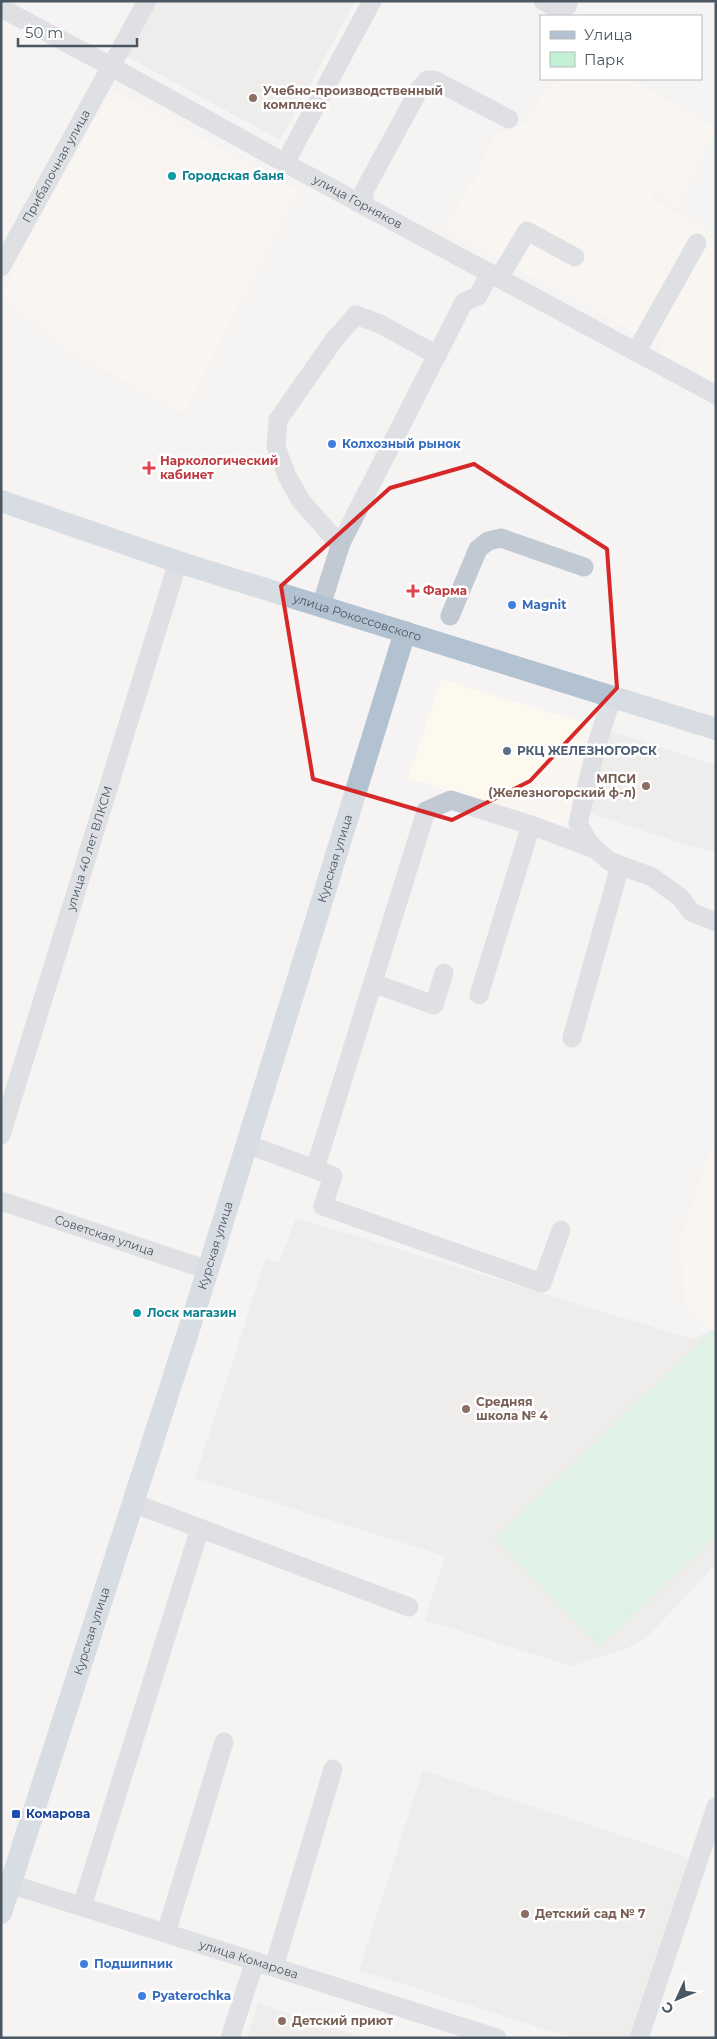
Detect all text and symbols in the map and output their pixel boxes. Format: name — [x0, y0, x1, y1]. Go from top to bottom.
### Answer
scale bar — [18, 15, 136, 47]
legend — [540, 15, 702, 80]
text: 50 m — [25, 23, 63, 42]
text: Улица — [584, 25, 632, 44]
text: Парк — [584, 50, 624, 69]
place label: Учебно-производственный комплекс — [263, 83, 443, 112]
marker: Учебно-производственный комплекс — [247, 92, 259, 104]
street label: Прибалочная улица — [19, 107, 93, 225]
place label: Городская баня — [182, 168, 284, 183]
marker: Городская баня — [166, 170, 178, 182]
street label: улица Горняков — [310, 171, 405, 232]
place label: Колхозный рынок — [342, 436, 461, 451]
marker: Колхозный рынок — [326, 438, 338, 450]
place label: Наркологический кабинет — [160, 453, 278, 482]
marker: Наркологический кабинет — [142, 461, 156, 475]
place label: Фарма — [423, 583, 467, 598]
marker: Фарма — [407, 585, 419, 597]
street label: улица Рокоссовского — [291, 590, 424, 644]
place label: Magnit — [522, 597, 567, 612]
marker: Magnit — [506, 599, 518, 611]
place label: РКЦ ЖЕЛЕЗНОГОРСК — [517, 743, 657, 758]
marker: РКЦ ЖЕЛЕЗНОГОРСК — [501, 745, 513, 757]
place label: МПСИ (Железногорский ф-л) — [488, 771, 636, 800]
marker: МПСИ (Железногорский ф-л) — [640, 780, 652, 792]
street label: улица 40 лет ВЛКСМ — [62, 784, 115, 913]
street label: Курская улица — [314, 813, 355, 904]
street label: Курская улица — [194, 1200, 236, 1291]
street label: Советская улица — [53, 1211, 156, 1259]
place label: Лоск магазин — [147, 1305, 237, 1320]
marker: Лоск магазин — [131, 1307, 143, 1319]
place label: Средняя школа № 4 — [476, 1394, 549, 1423]
marker: Средняя школа № 4 — [460, 1403, 472, 1415]
street label: Курская улица — [70, 1585, 112, 1677]
place label: Комарова — [26, 1806, 90, 1821]
marker: Комарова — [10, 1808, 22, 1820]
place label: Детский сад № 7 — [535, 1906, 646, 1921]
marker: Детский сад № 7 — [519, 1908, 531, 1920]
street label: улица Комарова — [197, 1936, 300, 1982]
place label: Подшипник — [94, 1956, 173, 1971]
marker: Подшипник — [78, 1958, 90, 1970]
north arrow — [652, 1974, 702, 2024]
place label: Pyaterochka — [152, 1988, 231, 2003]
marker: Pyaterochka — [136, 1990, 148, 2002]
text: С — [658, 1998, 678, 2018]
place label: Детский приют — [292, 2013, 393, 2028]
marker: Детский приют — [276, 2015, 288, 2027]

